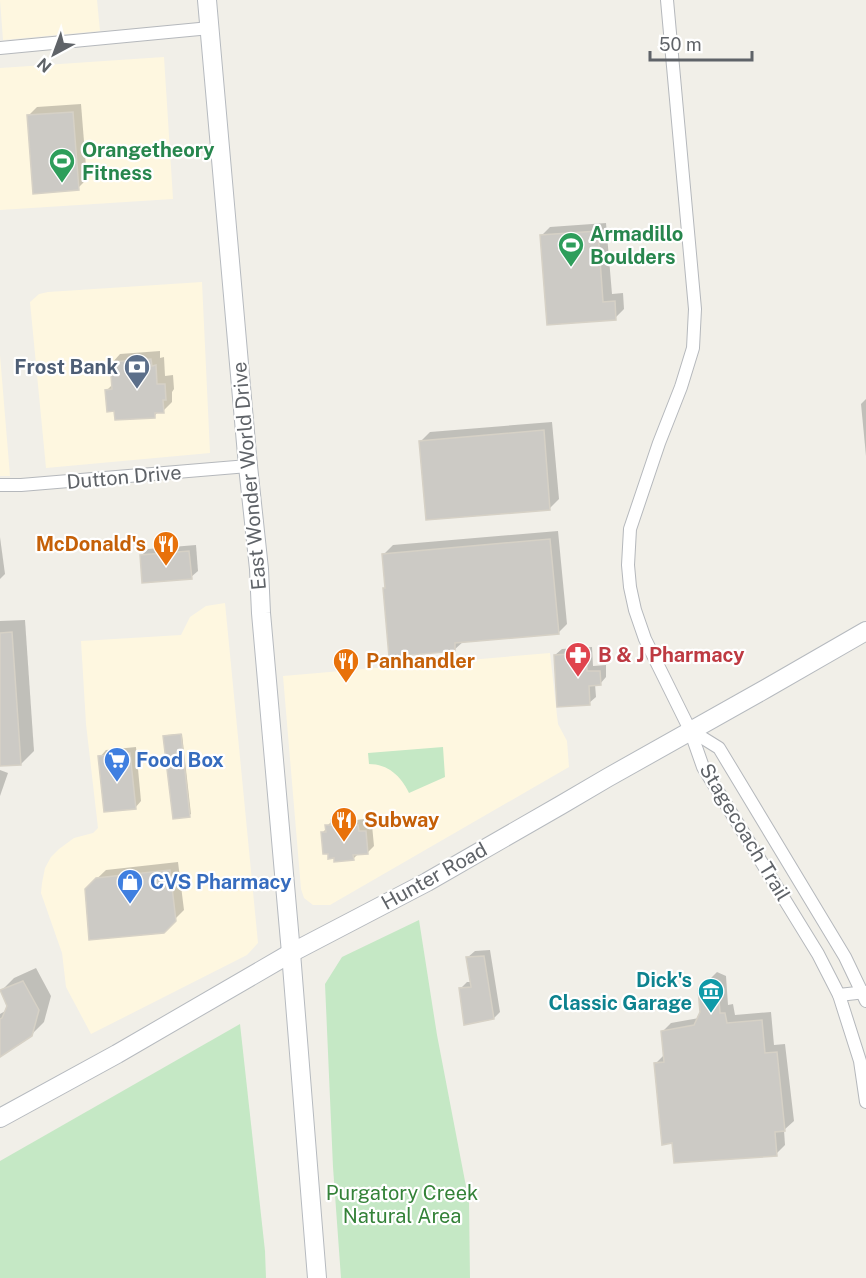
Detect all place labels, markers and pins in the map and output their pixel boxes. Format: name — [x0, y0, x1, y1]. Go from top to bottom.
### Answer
place label: Orangetheory Fitness — [82, 138, 215, 185]
sports icon: Orangetheory Fitness — [47, 146, 77, 184]
place label: Armadillo Boulders — [590, 222, 683, 269]
sports icon: Armadillo Boulders — [556, 230, 586, 268]
bank icon: Frost Bank — [122, 352, 152, 390]
place label: Frost Bank — [14, 355, 118, 379]
restaurant icon: McDonald's — [151, 529, 181, 567]
place label: McDonald's — [36, 532, 146, 556]
pharmacy icon: B & J Pharmacy — [563, 640, 593, 678]
place label: B & J Pharmacy — [598, 643, 744, 667]
restaurant icon: Panhandler — [331, 646, 361, 684]
place label: Panhandler — [366, 649, 475, 673]
supermarket icon: Food Box — [102, 745, 132, 783]
place label: Food Box — [136, 748, 224, 772]
restaurant icon: Subway — [329, 805, 359, 843]
place label: Subway — [364, 808, 439, 832]
shop icon: CVS Pharmacy — [115, 867, 145, 905]
place label: CVS Pharmacy — [150, 870, 291, 894]
place label: Dick's Classic Garage — [548, 968, 692, 1015]
museum icon: Dick's Classic Garage — [696, 976, 726, 1014]

